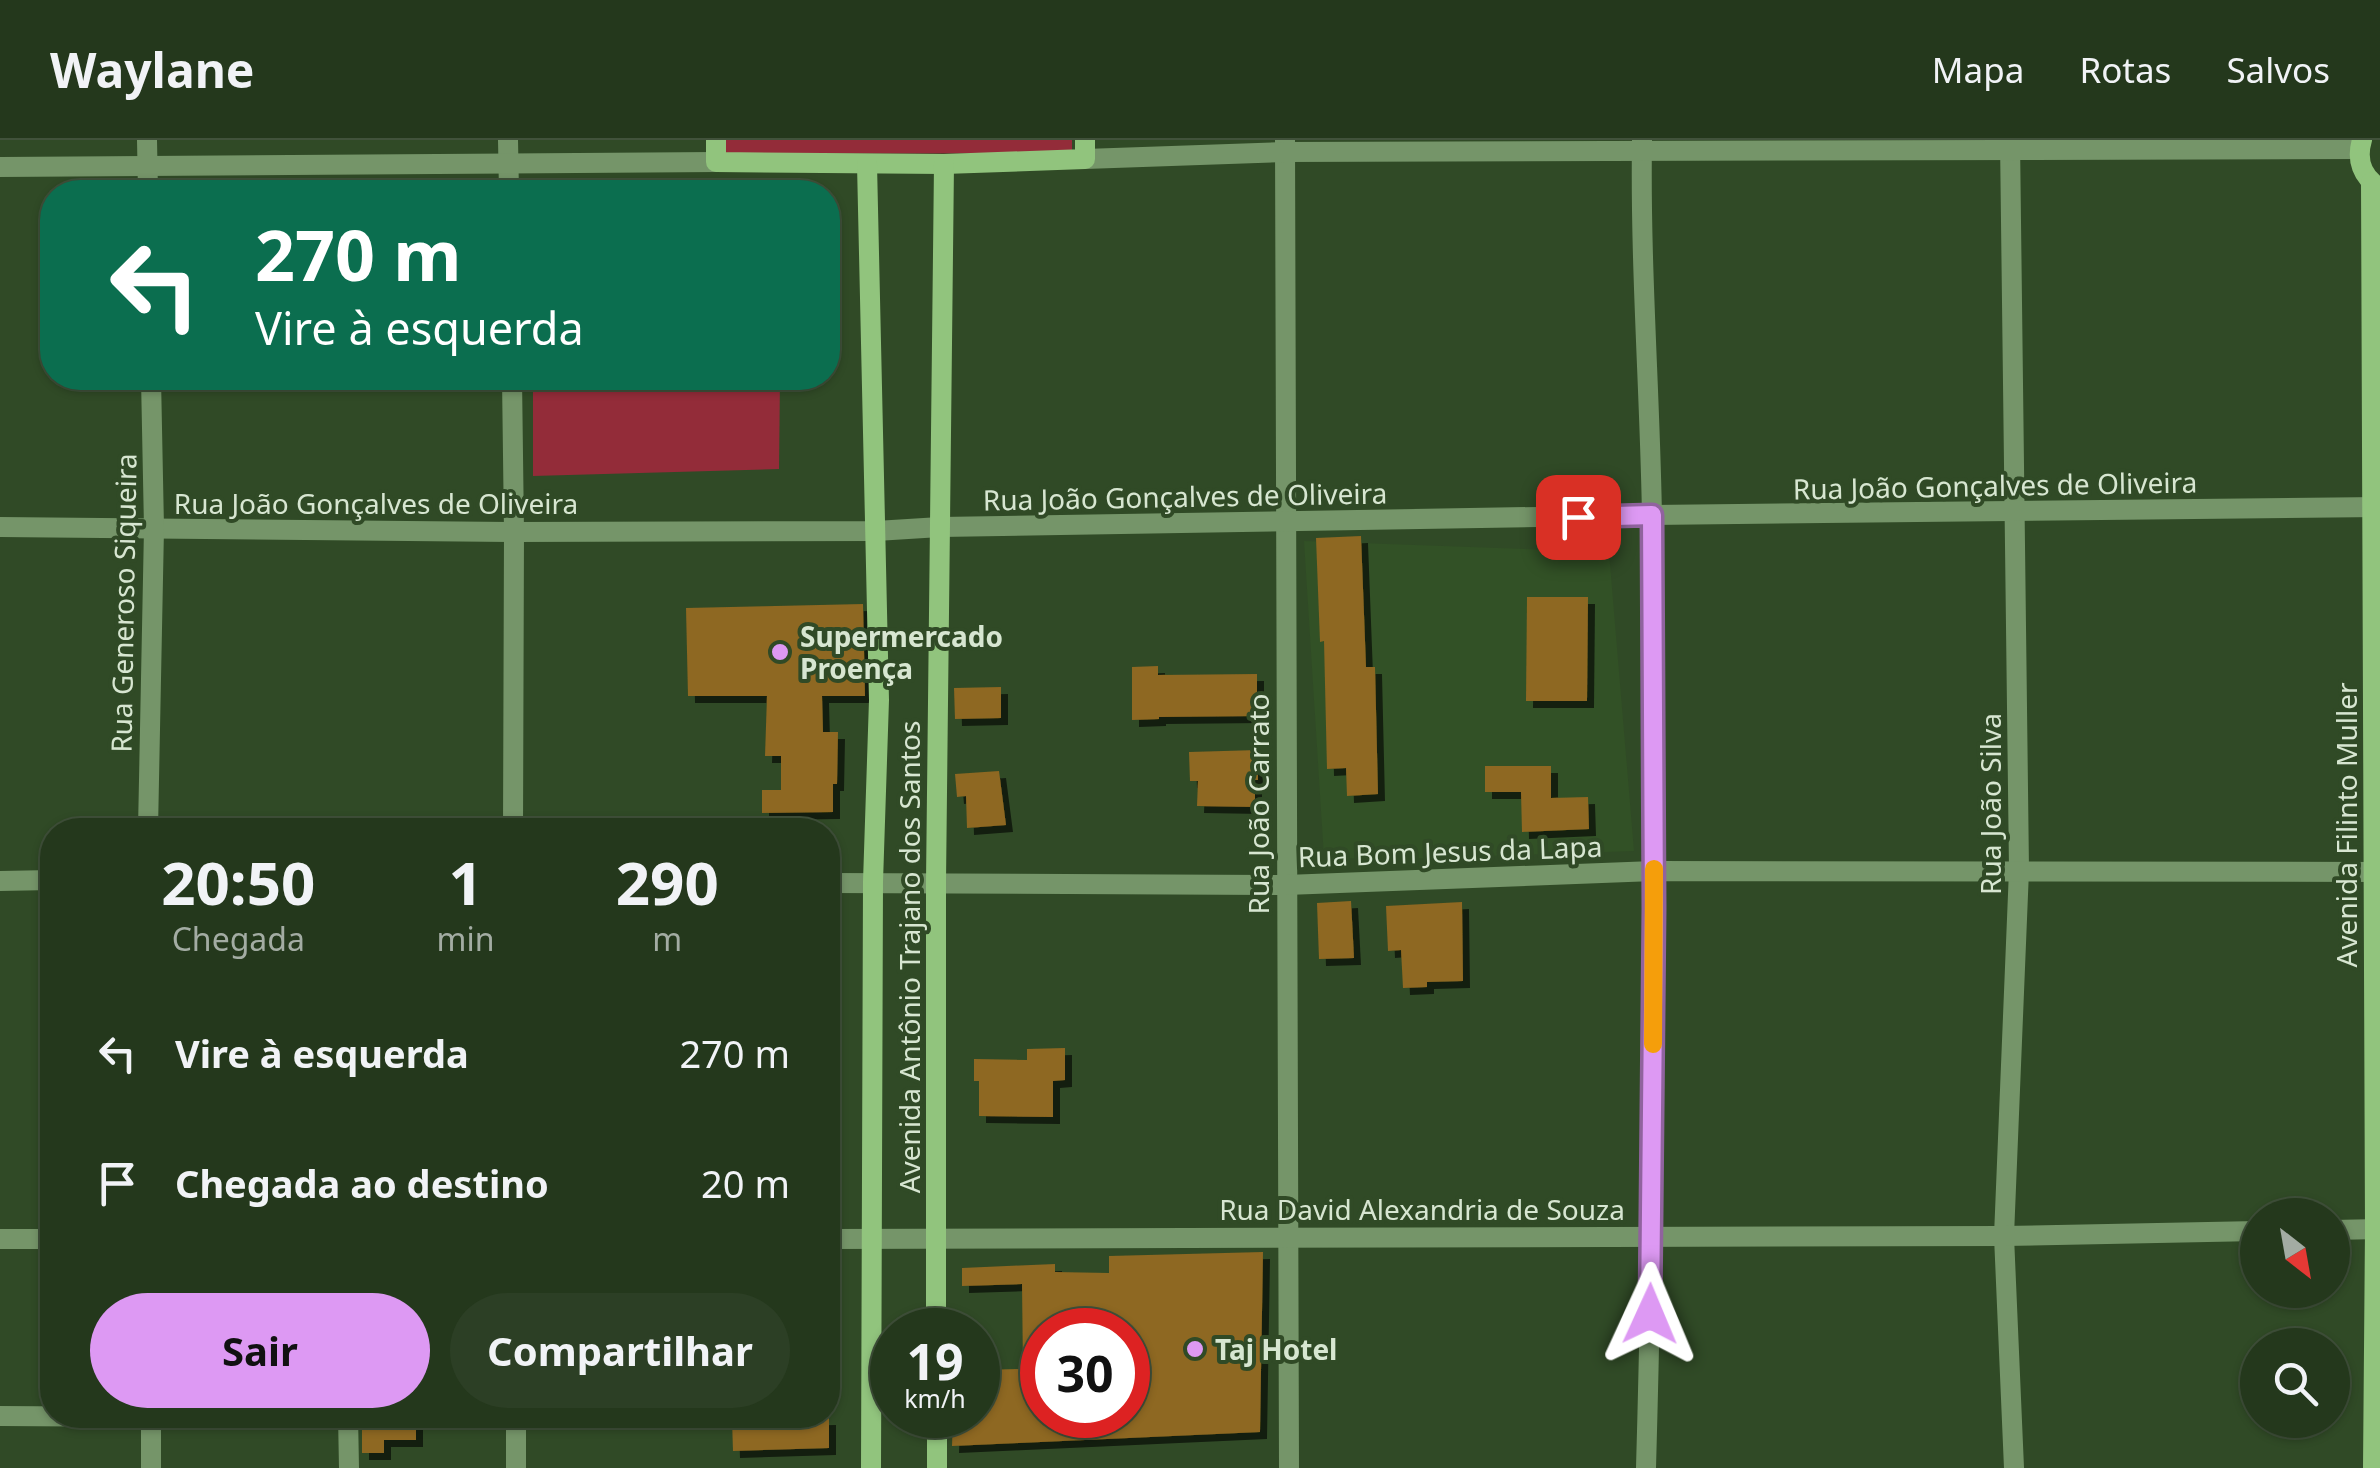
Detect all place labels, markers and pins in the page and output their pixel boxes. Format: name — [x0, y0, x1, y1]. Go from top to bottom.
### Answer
pin — [1536, 475, 1621, 560]
place label: Supermercado Proença — [800, 617, 1003, 687]
marker: Supermercado Proença — [769, 641, 791, 663]
place label: Taj Hotel — [1215, 1330, 1337, 1368]
marker: Taj Hotel — [1184, 1338, 1206, 1360]

